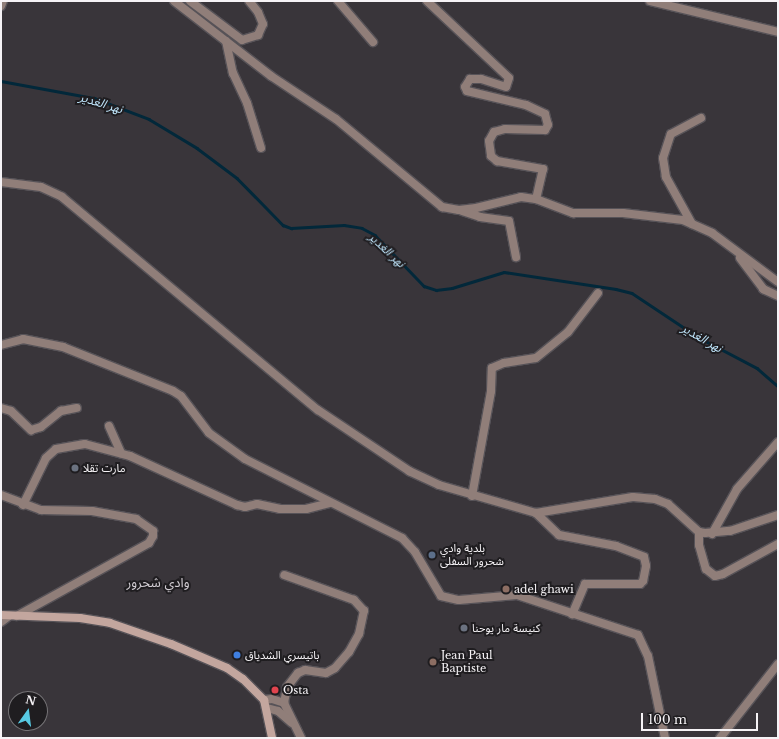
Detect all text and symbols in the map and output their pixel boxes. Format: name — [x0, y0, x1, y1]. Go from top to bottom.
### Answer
water label: نهر الغدير — [78, 90, 124, 116]
water label: نهر الغدير — [366, 230, 408, 270]
water label: نهر الغدير — [679, 321, 725, 355]
place label: مارت تقلا — [83, 461, 125, 475]
marker: مارت تقلا — [70, 463, 80, 473]
place label: بلدية وادي شحرور السفلى — [440, 542, 504, 568]
marker: بلدية وادي شحرور السفلى — [427, 550, 437, 560]
district label: وادي شحرور — [127, 575, 189, 591]
place label: adel ghawi — [514, 582, 574, 596]
marker: adel ghawi — [501, 584, 511, 594]
place label: كنيسة مار يوحنا — [472, 621, 540, 635]
marker: كنيسة مار يوحنا — [459, 623, 469, 633]
place label: باتيسري الشدياق — [245, 648, 319, 662]
place label: Jean Paul Baptiste — [441, 649, 493, 675]
marker: باتيسري الشدياق — [232, 650, 242, 660]
marker: Jean Paul Baptiste — [428, 657, 438, 667]
place label: Osta — [283, 683, 309, 697]
marker: Osta — [270, 685, 280, 695]
north arrow — [8, 691, 48, 731]
text: N — [24, 692, 37, 708]
scale bar — [643, 705, 760, 731]
text: 100 m — [648, 712, 687, 727]

